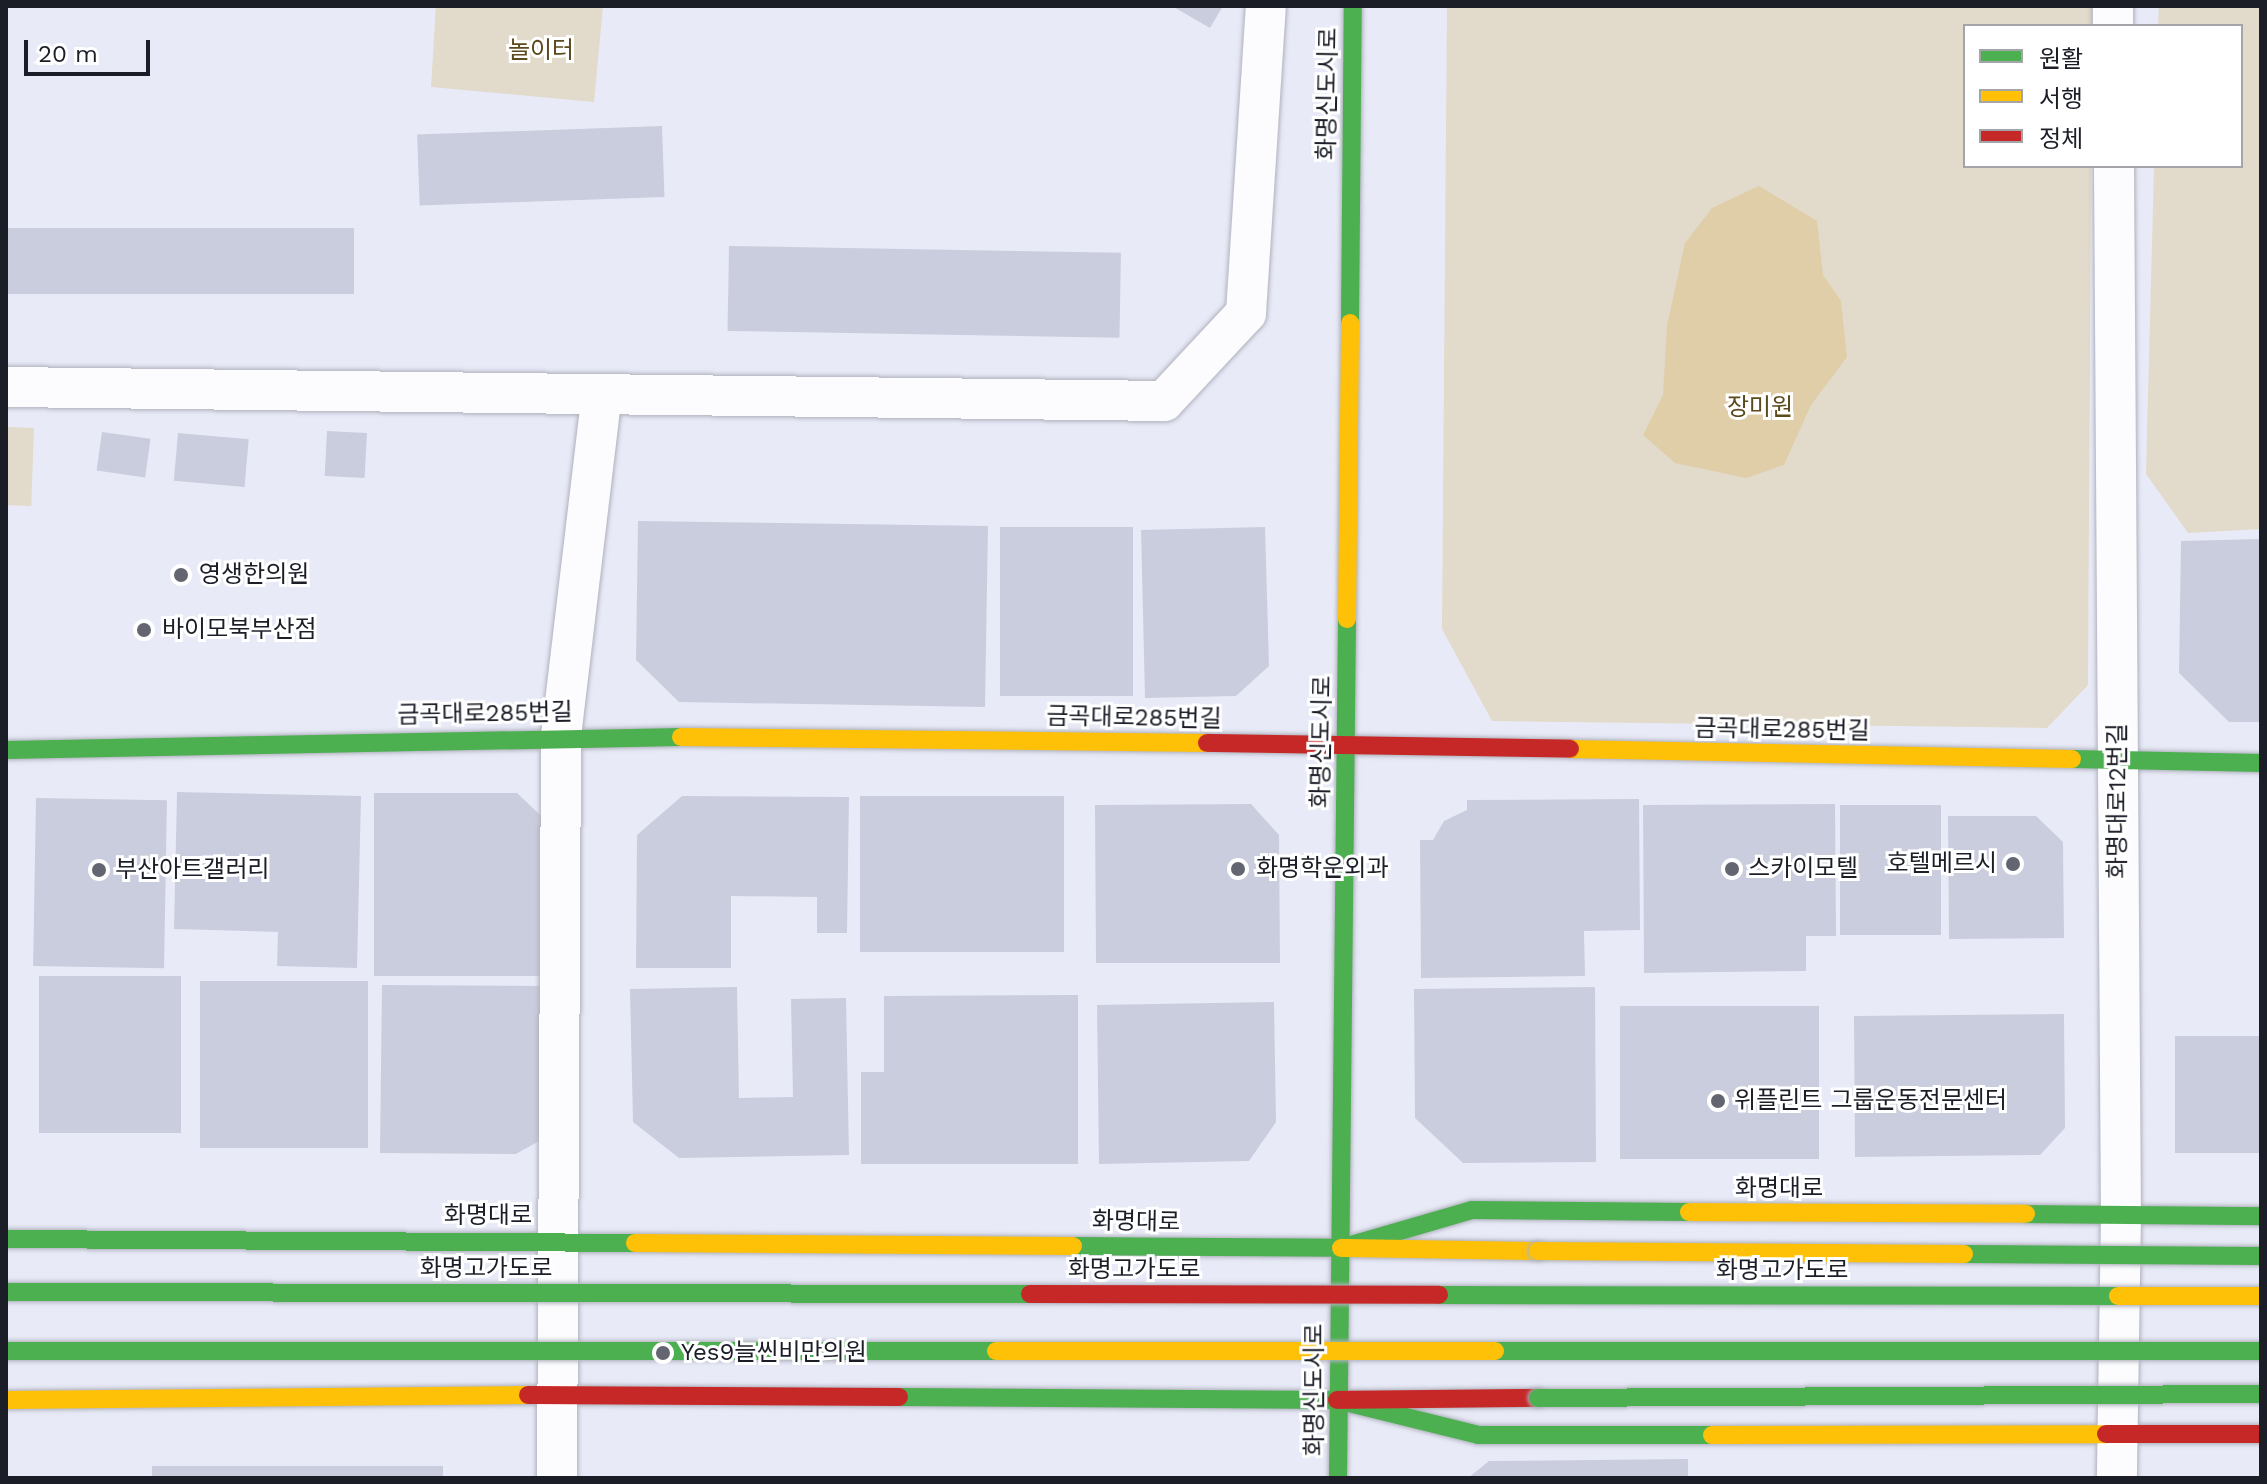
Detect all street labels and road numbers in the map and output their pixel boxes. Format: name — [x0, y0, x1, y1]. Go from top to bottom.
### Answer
street label: 화명신도시로 — [1312, 28, 1344, 160]
street label: 화명신도시로 — [1306, 676, 1338, 808]
street label: 금곡대로285번길 — [397, 698, 573, 730]
street label: 금곡대로285번길 — [1046, 702, 1222, 734]
street label: 금곡대로285번길 — [1694, 714, 1870, 746]
street label: 화명대로12번길 — [2104, 723, 2132, 879]
street label: 화명대로 — [1735, 1175, 1823, 1203]
street label: 화명대로 — [444, 1202, 532, 1230]
street label: 화명대로 — [1092, 1207, 1180, 1237]
street label: 화명고가도로 — [420, 1255, 552, 1283]
street label: 화명고가도로 — [1068, 1256, 1200, 1284]
street label: 화명고가도로 — [1716, 1257, 1848, 1285]
street label: 화명신도시로 — [1301, 1324, 1329, 1456]

